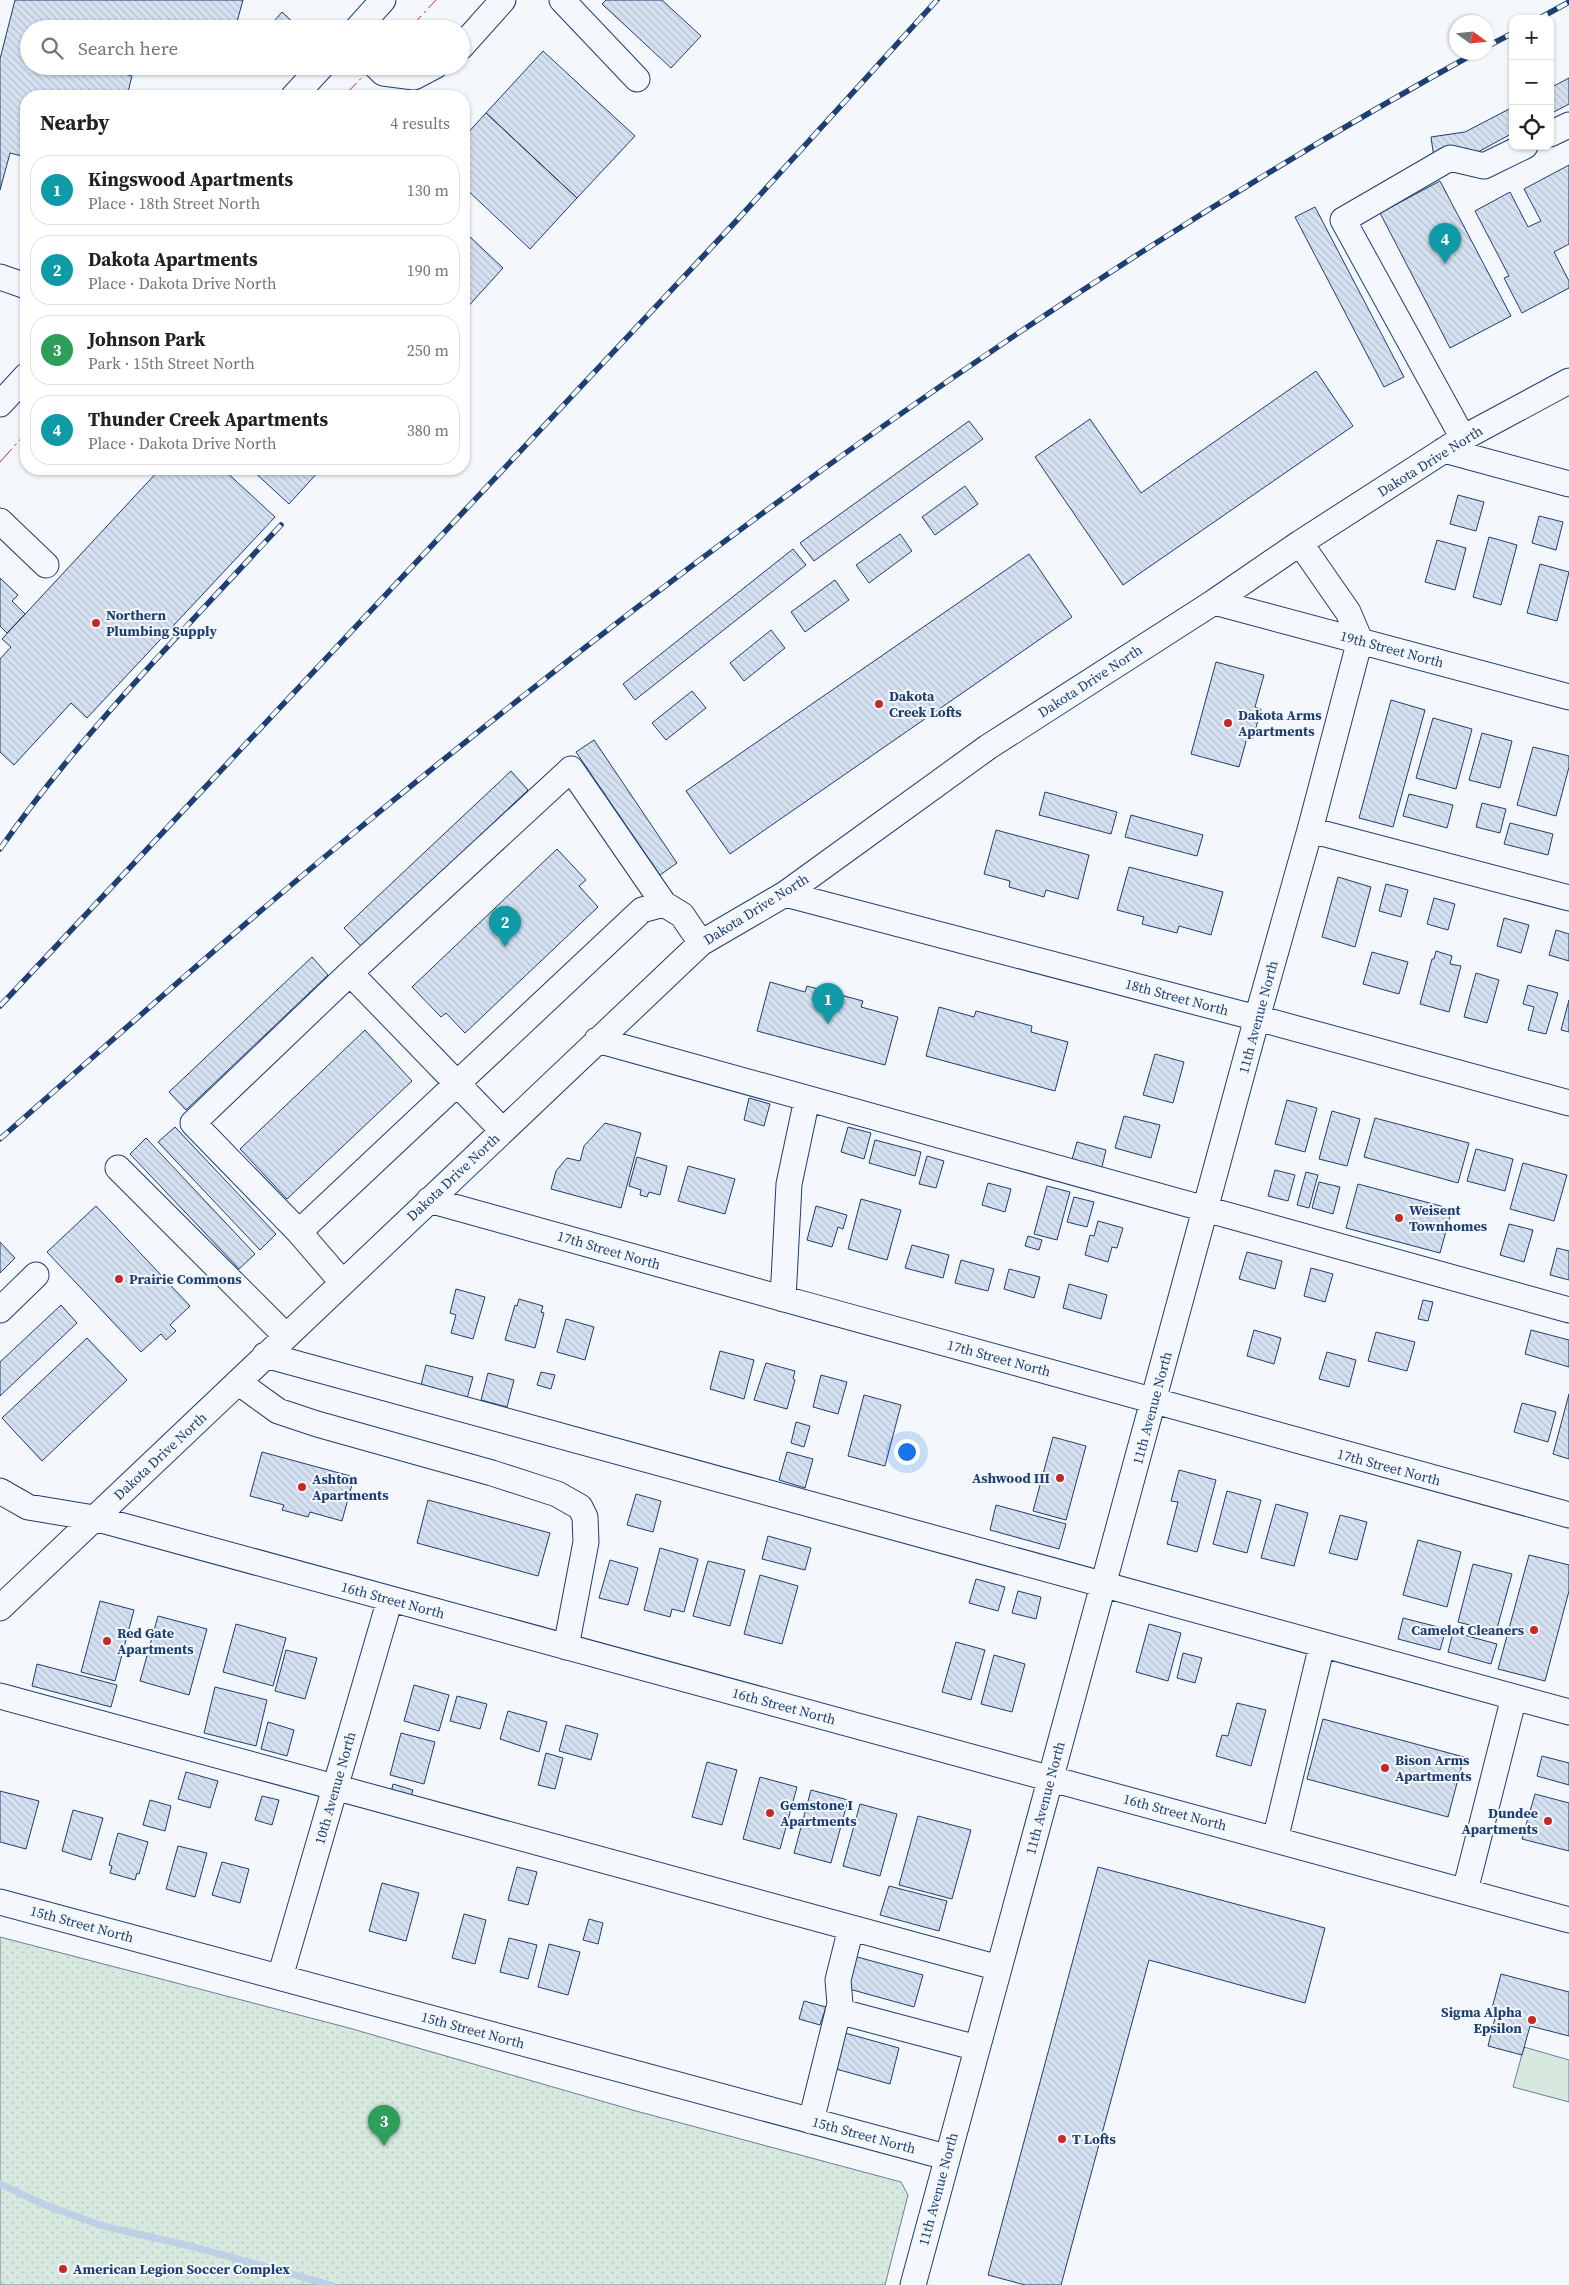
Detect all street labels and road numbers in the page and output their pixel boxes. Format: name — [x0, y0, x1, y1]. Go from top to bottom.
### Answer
street label: Dakota Drive North — [1373, 420, 1487, 502]
street label: 19th Street North — [1338, 626, 1446, 672]
street label: Dakota Drive North — [1034, 640, 1146, 722]
street label: Dakota Drive North — [699, 868, 813, 950]
street label: 11th Avenue North — [1233, 958, 1283, 1076]
street label: 18th Street North — [1123, 974, 1231, 1020]
street label: Dakota Drive North — [402, 1128, 504, 1226]
street label: 17th Street North — [555, 1226, 663, 1274]
street label: 17th Street North — [945, 1335, 1053, 1381]
street label: 11th Avenue North — [1127, 1349, 1177, 1467]
street label: Dakota Drive North — [109, 1407, 211, 1505]
street label: 17th Street North — [1335, 1444, 1443, 1490]
street label: 16th Street North — [339, 1577, 447, 1623]
street label: 16th Street North — [730, 1683, 838, 1729]
street label: 10th Avenue North — [309, 1729, 361, 1847]
street label: 11th Avenue North — [1020, 1739, 1070, 1857]
street label: 16th Street North — [1121, 1789, 1229, 1835]
street label: 15th Street North — [28, 1901, 136, 1947]
street label: 15th Street North — [419, 2007, 527, 2053]
street label: 15th Street North — [810, 2112, 918, 2158]
street label: 11th Avenue North — [913, 2130, 963, 2248]

